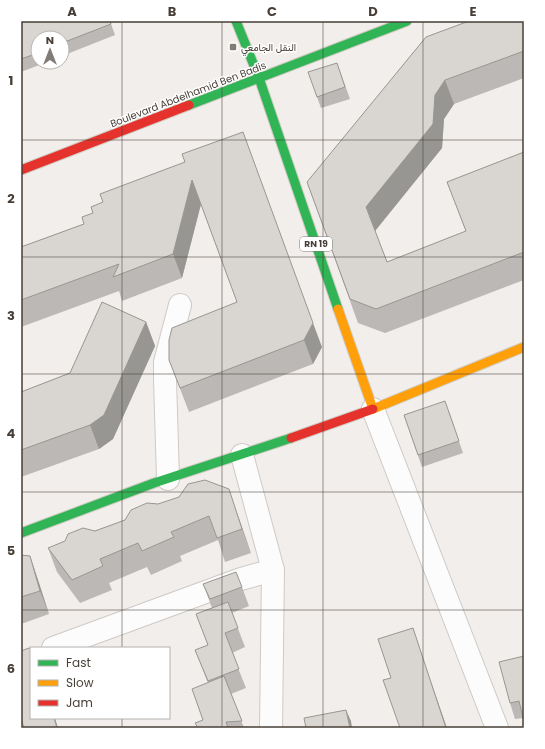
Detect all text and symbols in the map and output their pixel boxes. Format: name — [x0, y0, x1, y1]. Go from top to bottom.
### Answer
text: A — [67, 2, 77, 21]
text: B — [168, 2, 177, 21]
text: C — [267, 2, 277, 21]
text: D — [368, 2, 378, 21]
text: E — [469, 2, 477, 21]
north arrow — [30, 30, 70, 70]
text: N — [46, 32, 54, 48]
place label: النقل الجامعي — [241, 40, 296, 56]
marker: النقل الجامعي — [228, 42, 238, 52]
street label: Boulevard Abdelhamid Ben Badis — [108, 58, 268, 131]
text: 1 — [9, 71, 13, 90]
text: 2 — [7, 189, 15, 208]
road number: RN 19 — [300, 237, 332, 251]
text: 3 — [7, 306, 15, 325]
text: 4 — [7, 424, 16, 443]
text: 5 — [7, 541, 15, 560]
legend — [30, 647, 170, 719]
text: Fast — [66, 654, 91, 671]
text: 6 — [7, 659, 15, 678]
text: Slow — [66, 674, 94, 691]
text: Jam — [66, 694, 93, 711]

